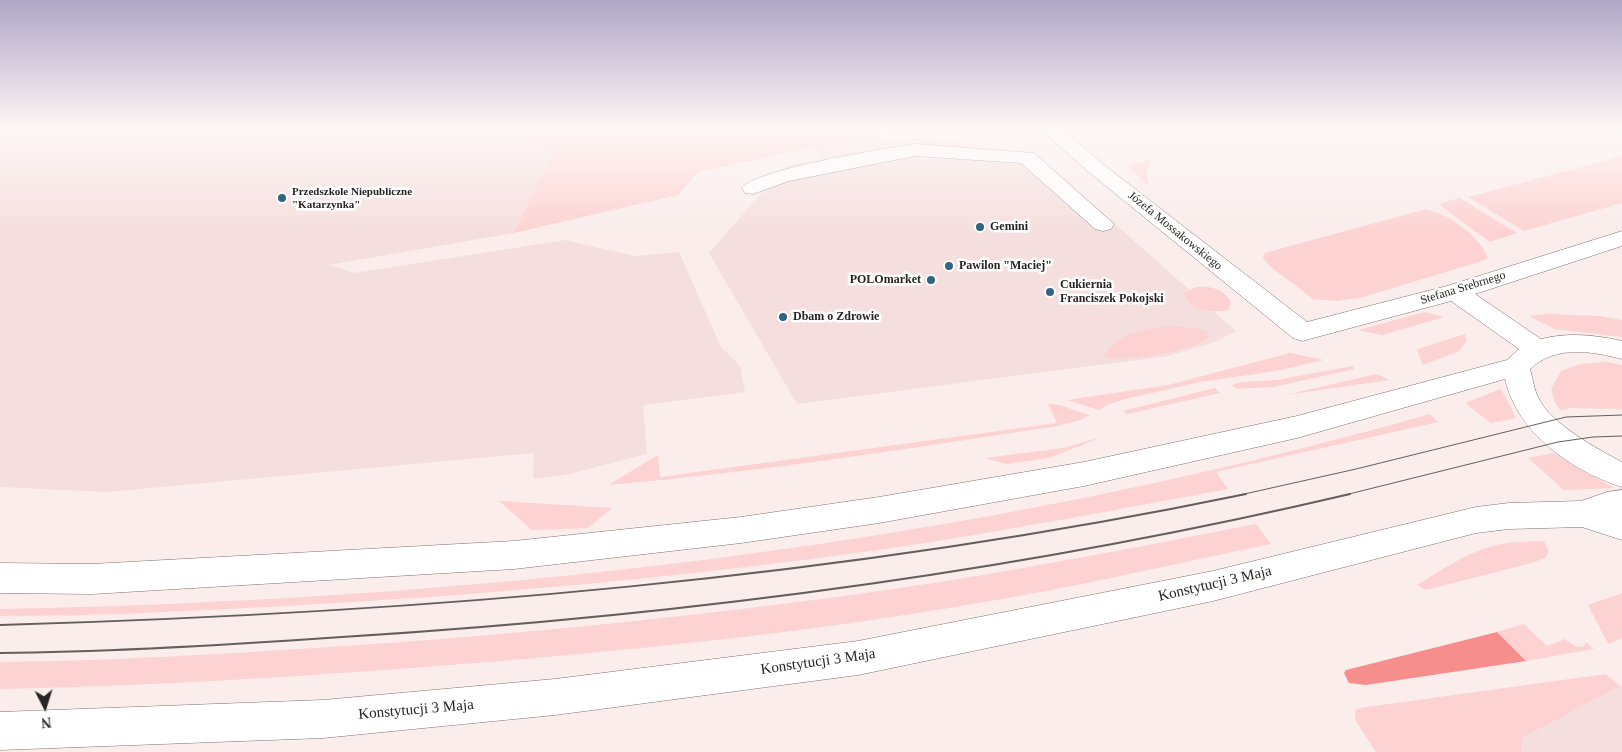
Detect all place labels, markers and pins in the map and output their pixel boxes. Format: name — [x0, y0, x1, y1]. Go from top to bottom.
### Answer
place label: Przedszkole Niepubliczne "Katarzynka" — [292, 185, 412, 211]
marker: Przedszkole Niepubliczne "Katarzynka" — [276, 192, 288, 204]
place label: Gemini — [990, 220, 1028, 234]
marker: Gemini — [974, 221, 986, 233]
place label: Pawilon "Maciej" — [959, 259, 1052, 273]
marker: Pawilon "Maciej" — [943, 260, 955, 272]
place label: POLOmarket — [850, 273, 921, 287]
marker: POLOmarket — [925, 274, 937, 286]
place label: Cukiernia Franciszek Pokojski — [1060, 278, 1164, 306]
marker: Cukiernia Franciszek Pokojski — [1044, 286, 1056, 298]
place label: Dbam o Zdrowie — [793, 310, 879, 324]
marker: Dbam o Zdrowie — [777, 311, 789, 323]

